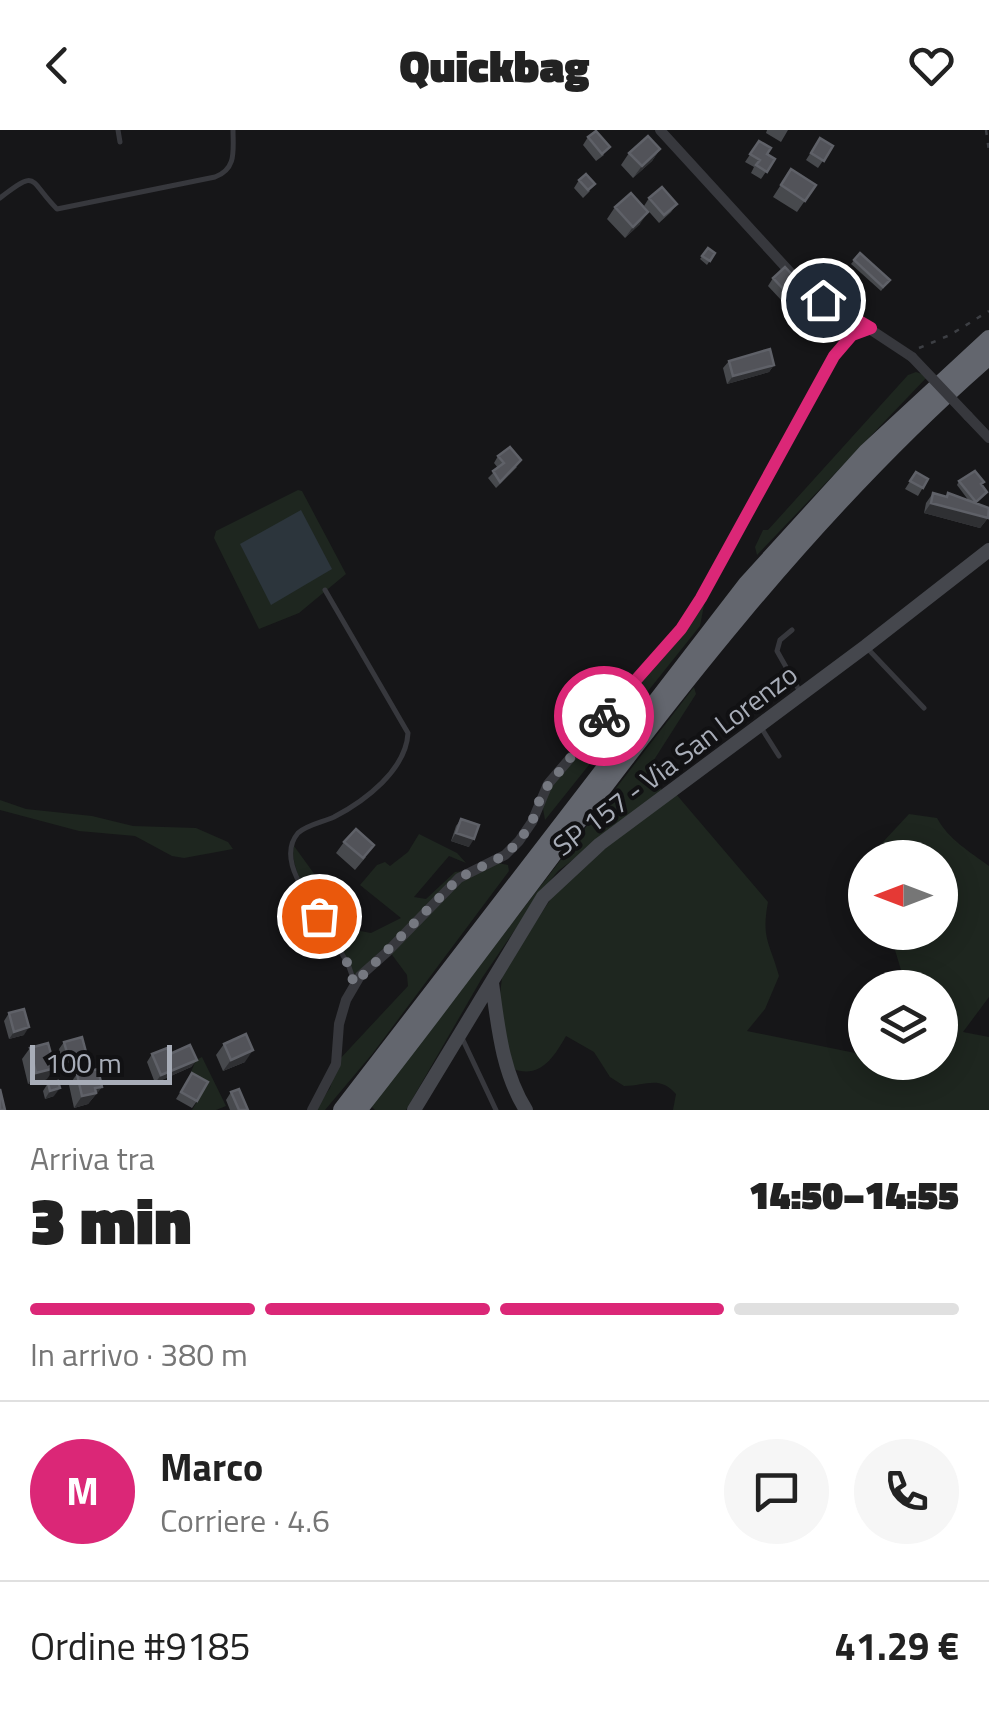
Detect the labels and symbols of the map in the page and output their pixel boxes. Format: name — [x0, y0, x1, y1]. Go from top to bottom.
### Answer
pin — [781, 258, 866, 343]
street label: SP 157 - Via San Lorenzo — [543, 653, 806, 866]
courier — [554, 666, 654, 766]
north arrow — [848, 840, 958, 950]
pin — [277, 874, 362, 959]
scale bar — [30, 1040, 172, 1084]

